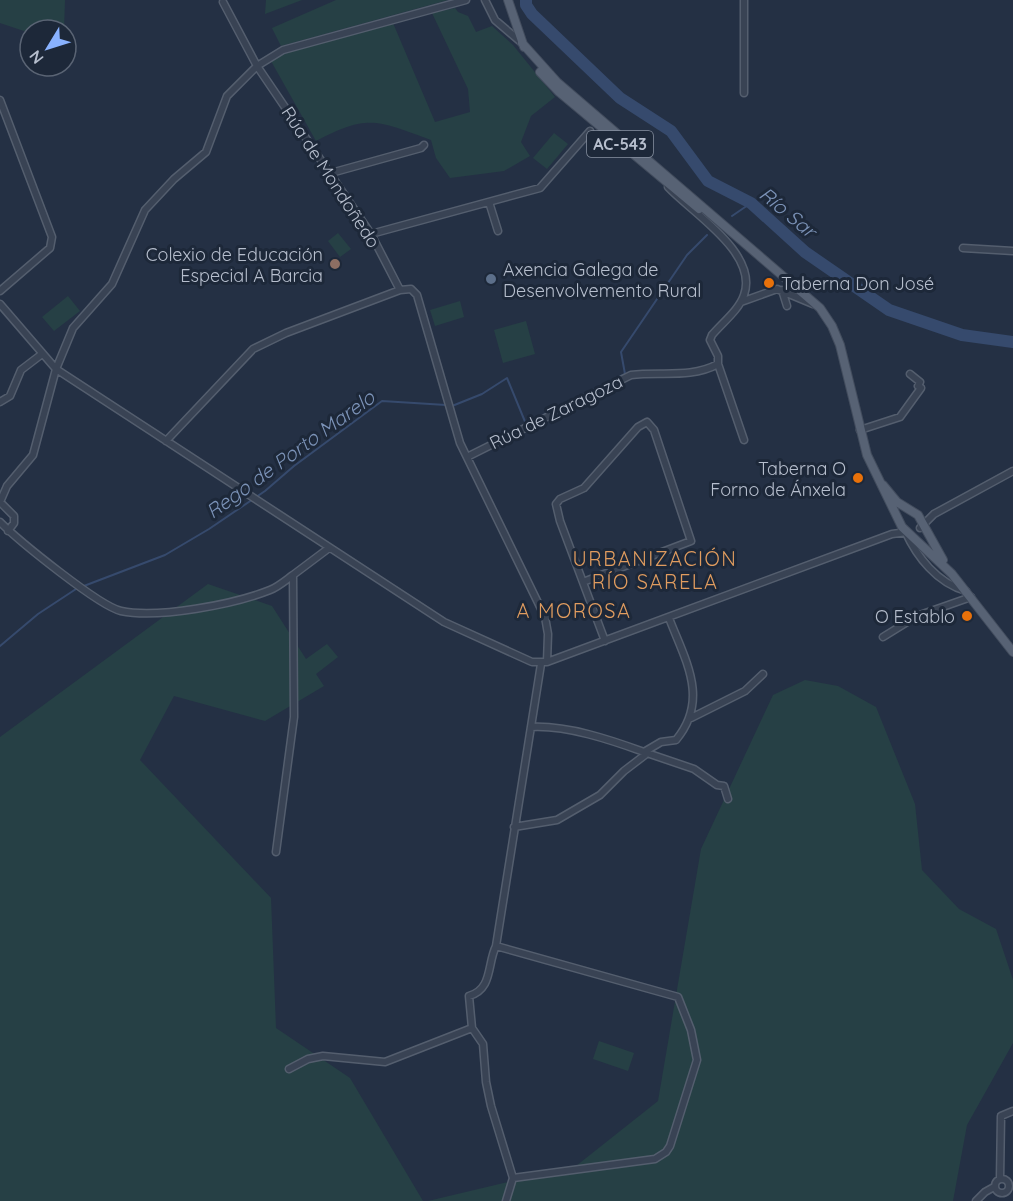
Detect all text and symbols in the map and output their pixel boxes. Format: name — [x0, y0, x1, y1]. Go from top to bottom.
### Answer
north arrow — [18, 18, 78, 78]
text: N — [25, 46, 48, 68]
street label: Rúa de Mondoñedo — [277, 102, 385, 252]
road number: AC-543 — [587, 131, 653, 157]
water label: Río Sar — [755, 181, 823, 244]
place label: Colexio de Educación Especial A Barcia — [146, 243, 323, 287]
marker: Colexio de Educación Especial A Barcia — [328, 257, 342, 271]
place label: Axencia Galega de Desenvolvemento Rural — [503, 258, 701, 302]
marker: Axencia Galega de Desenvolvemento Rural — [484, 272, 498, 286]
place label: Taberna Don José — [781, 272, 934, 295]
marker: Taberna Don José — [762, 276, 776, 290]
street label: Rúa de Zaragoza — [486, 370, 626, 454]
water label: Rego de Porto Marelo — [201, 384, 380, 524]
place label: Taberna O Forno de Ánxela — [710, 457, 846, 501]
marker: Taberna O Forno de Ánxela — [851, 471, 865, 485]
district label: URBANIZACIÓN RÍO SARELA — [573, 546, 737, 594]
district label: A MOROSA — [517, 598, 631, 623]
place label: O Establo — [875, 605, 955, 628]
marker: O Establo — [960, 609, 974, 623]

